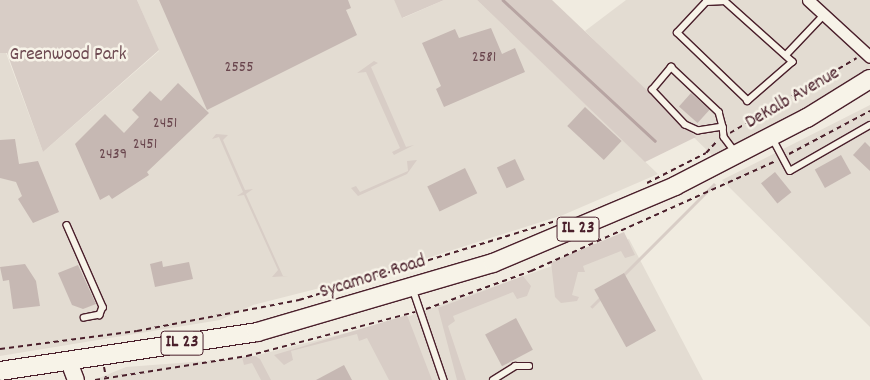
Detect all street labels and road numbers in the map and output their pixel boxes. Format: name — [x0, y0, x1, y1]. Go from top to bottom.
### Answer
street label: DeKalb Avenue — [742, 63, 844, 135]
road number: IL 23 — [556, 213, 600, 244]
street label: Sycamore Road — [317, 251, 429, 305]
road number: IL 23 — [160, 328, 204, 358]

